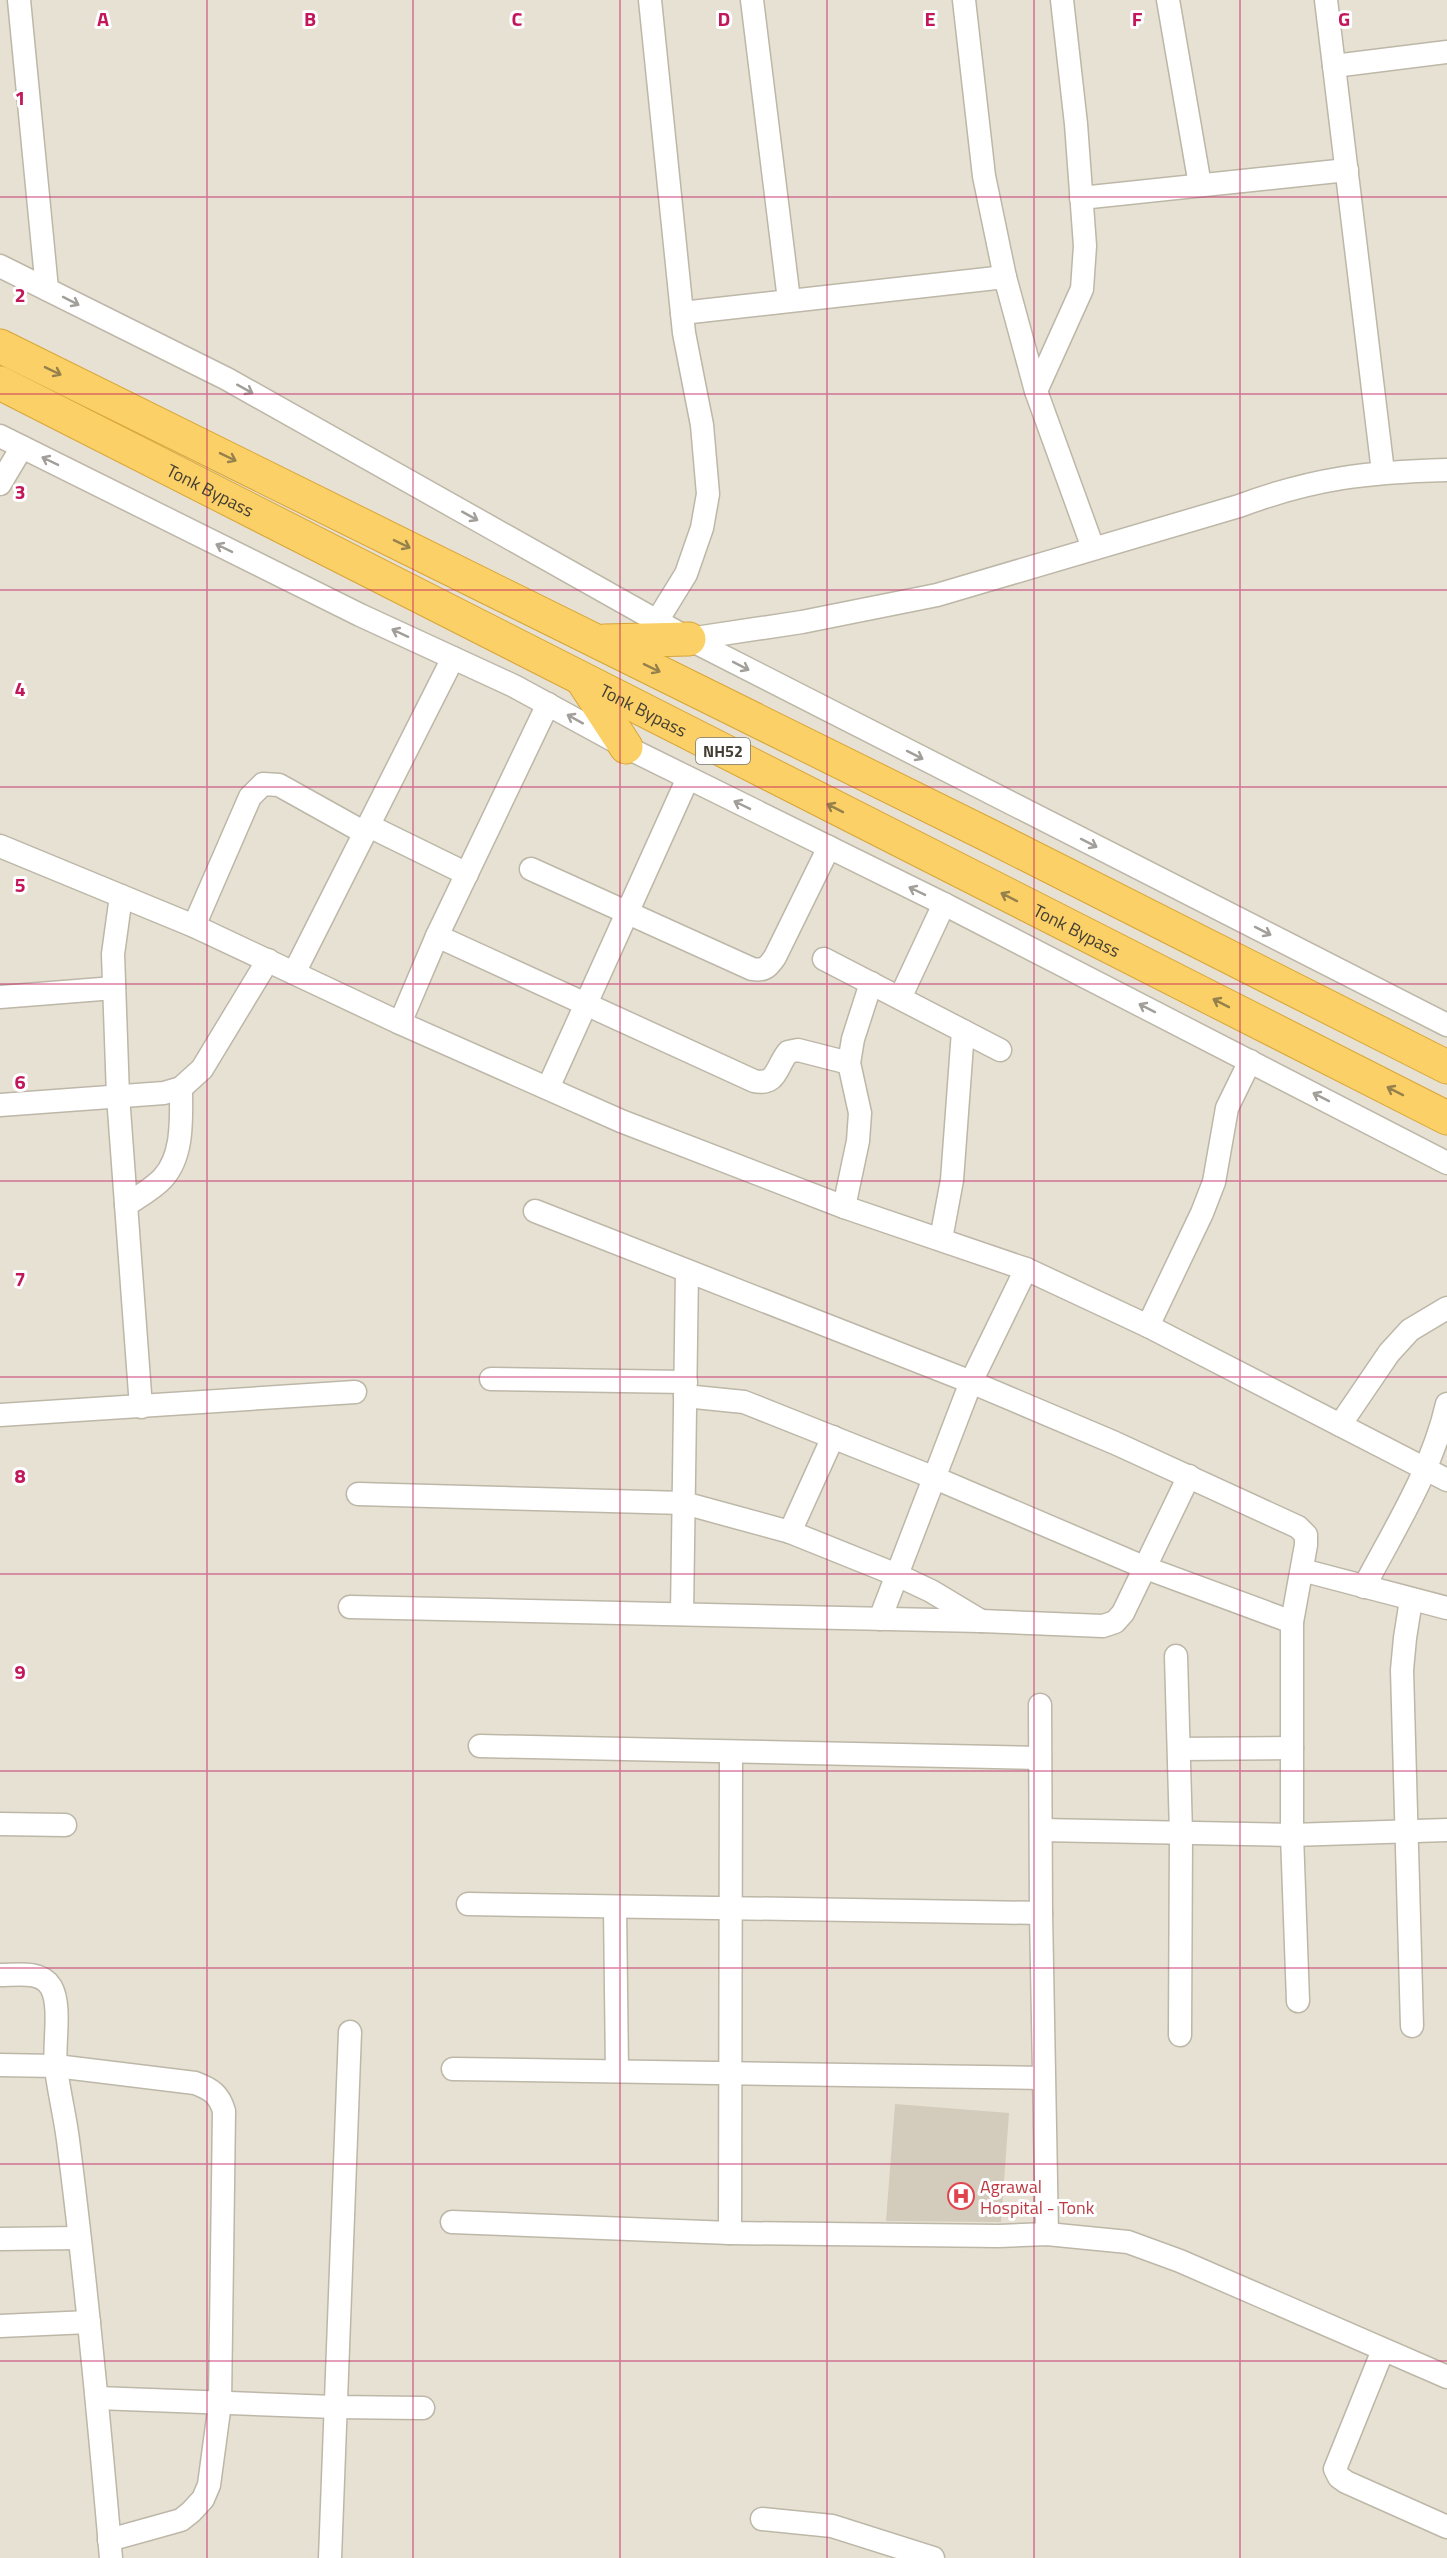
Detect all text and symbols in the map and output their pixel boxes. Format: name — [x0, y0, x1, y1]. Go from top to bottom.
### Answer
text: A — [97, 3, 109, 34]
text: B — [304, 3, 316, 34]
text: C — [512, 3, 523, 34]
text: D — [718, 3, 730, 34]
text: E — [924, 3, 936, 34]
text: F — [1132, 3, 1143, 34]
text: G — [1338, 3, 1350, 34]
text: 1 — [14, 82, 26, 113]
text: 2 — [14, 279, 26, 310]
one-way arrow — [62, 296, 80, 308]
one-way arrow — [43, 366, 61, 378]
one-way arrow — [236, 384, 253, 396]
one-way arrow — [219, 451, 237, 463]
one-way arrow — [41, 455, 59, 466]
street label: Tonk Bypass — [162, 456, 259, 523]
text: 3 — [14, 476, 26, 507]
one-way arrow — [461, 510, 478, 522]
one-way arrow — [393, 538, 411, 550]
one-way arrow — [216, 542, 234, 553]
one-way arrow — [391, 627, 409, 639]
one-way arrow — [732, 661, 750, 672]
one-way arrow — [643, 663, 661, 674]
text: 4 — [14, 673, 26, 704]
street label: Tonk Bypass — [595, 677, 692, 743]
one-way arrow — [567, 713, 584, 725]
road number: NH52 — [696, 738, 750, 764]
one-way arrow — [906, 749, 924, 761]
one-way arrow — [734, 798, 752, 810]
one-way arrow — [827, 802, 845, 813]
one-way arrow — [1080, 837, 1097, 849]
text: 5 — [14, 869, 26, 900]
one-way arrow — [909, 885, 927, 896]
one-way arrow — [1001, 890, 1019, 902]
street label: Tonk Bypass — [1029, 897, 1125, 964]
one-way arrow — [1254, 925, 1271, 937]
one-way arrow — [1212, 997, 1230, 1009]
one-way arrow — [1138, 1002, 1156, 1014]
text: 6 — [14, 1066, 26, 1097]
one-way arrow — [1386, 1085, 1404, 1097]
one-way arrow — [1312, 1091, 1330, 1103]
text: 7 — [14, 1263, 26, 1294]
text: 8 — [14, 1460, 26, 1491]
text: 9 — [14, 1656, 26, 1687]
place label: Agrawal Hospital - Tonk — [980, 2173, 1095, 2221]
hospital icon: Agrawal Hospital - Tonk — [946, 2181, 976, 2211]

